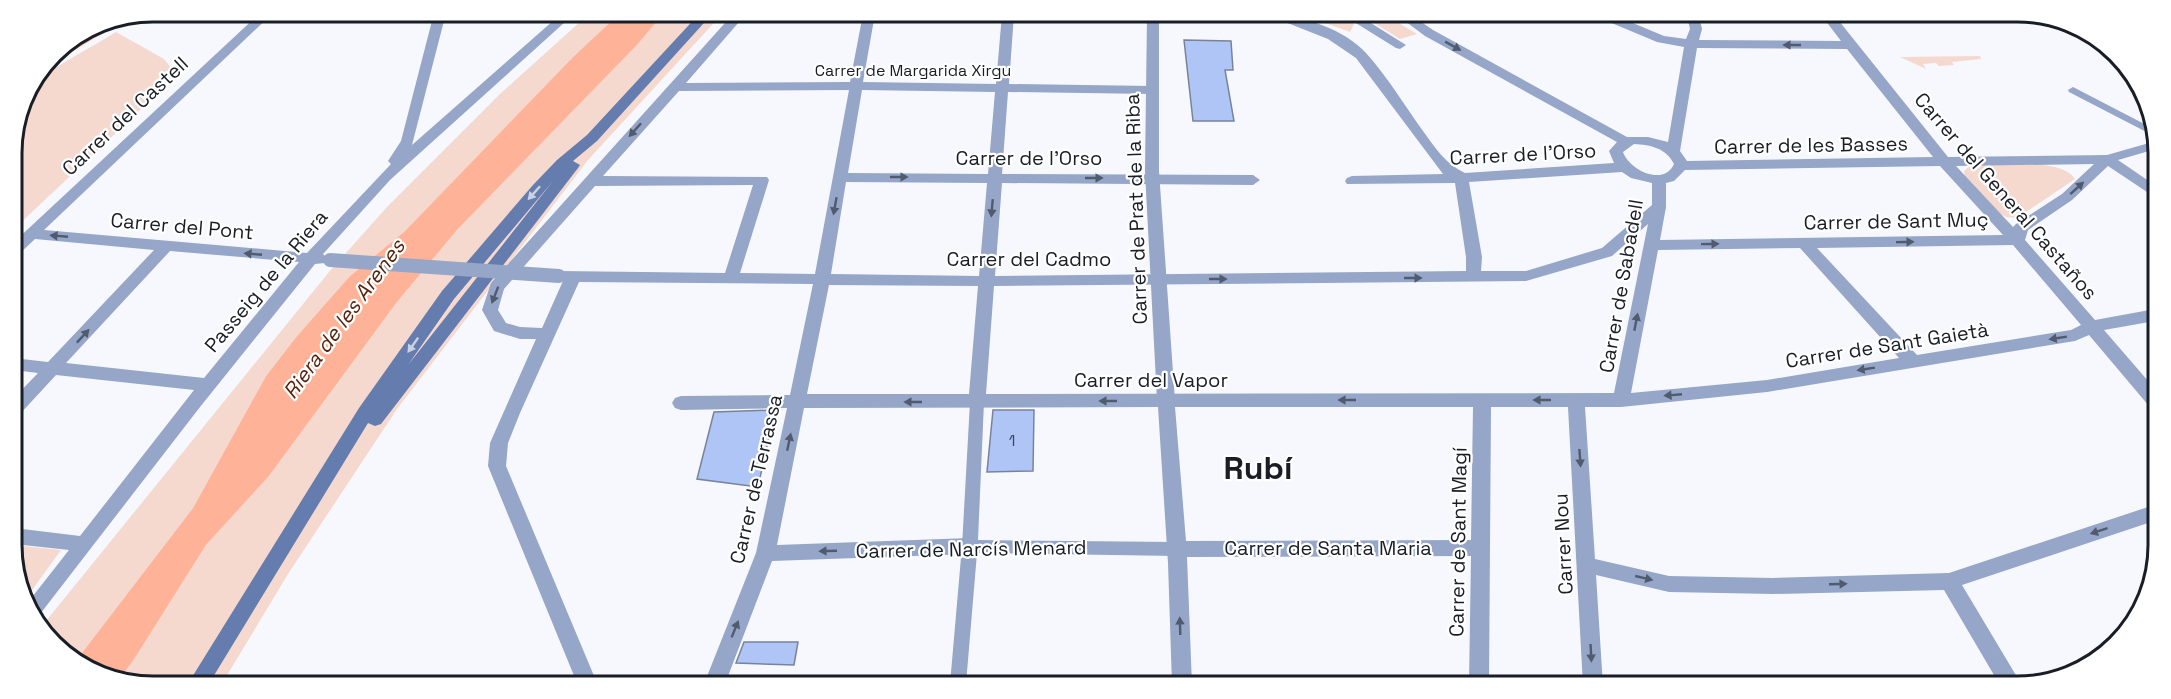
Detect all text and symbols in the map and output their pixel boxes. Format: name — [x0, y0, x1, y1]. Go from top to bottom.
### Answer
one-way arrow — [1782, 40, 1801, 50]
one-way arrow — [1445, 41, 1462, 51]
street label: Carrer del Castell — [56, 51, 194, 181]
street label: Carrer de Margarida Xirgu — [815, 60, 1011, 81]
street label: Carrer del General Castaños — [1909, 87, 2103, 305]
street label: Carrer de Prat de la Riba — [1119, 93, 1153, 325]
one-way arrow — [628, 123, 642, 138]
street label: Carrer de les Basses — [1714, 130, 1908, 160]
street label: Carrer de l'Orso — [1449, 137, 1597, 171]
street label: Carrer de l'Orso — [956, 145, 1102, 171]
one-way arrow — [889, 172, 908, 182]
one-way arrow — [1084, 173, 1103, 183]
one-way arrow — [2069, 182, 2084, 195]
one-way arrow — [527, 185, 541, 200]
one-way arrow — [830, 196, 839, 215]
street label: Carrer de Sabadell — [1593, 197, 1649, 375]
one-way arrow — [987, 198, 997, 217]
street label: Passeig de la Riera — [199, 204, 333, 358]
street label: Carrer de Sant Muç — [1803, 206, 1989, 236]
street label: Carrer del Pont — [109, 207, 255, 245]
one-way arrow — [49, 232, 68, 241]
water label: Riera de les Arenes — [277, 233, 411, 404]
one-way arrow — [1895, 237, 1914, 247]
one-way arrow — [1700, 239, 1719, 249]
street label: Carrer del Cadmo — [947, 246, 1111, 272]
one-way arrow — [244, 249, 263, 259]
one-way arrow — [1403, 273, 1422, 283]
one-way arrow — [1208, 274, 1227, 284]
one-way arrow — [490, 286, 500, 304]
one-way arrow — [1632, 312, 1641, 331]
street label: Carrer de Sant Gaietà — [1784, 316, 1990, 374]
one-way arrow — [76, 328, 90, 343]
one-way arrow — [2049, 334, 2068, 343]
one-way arrow — [408, 337, 419, 353]
one-way arrow — [1856, 365, 1875, 374]
street label: Carrer del Vapor — [1074, 367, 1228, 393]
one-way arrow — [1663, 390, 1682, 400]
street label: Carrer de Terrassa — [724, 392, 788, 566]
one-way arrow — [1337, 395, 1356, 405]
one-way arrow — [1532, 395, 1551, 405]
one-way arrow — [903, 397, 922, 407]
one-way arrow — [1098, 397, 1117, 406]
house number: 1 — [1009, 430, 1015, 451]
one-way arrow — [784, 433, 794, 452]
street label: Carrer de Sant Magí — [1443, 447, 1473, 637]
district label: Rubí — [1224, 448, 1293, 488]
one-way arrow — [1575, 449, 1585, 468]
street label: Carrer Nou — [1547, 493, 1579, 595]
one-way arrow — [2090, 527, 2108, 536]
street label: Carrer de Narcís Menard — [855, 534, 1087, 564]
street label: Carrer de Santa Maria — [1224, 535, 1432, 561]
one-way arrow — [818, 546, 837, 556]
one-way arrow — [1635, 574, 1654, 583]
one-way arrow — [1829, 579, 1848, 589]
one-way arrow — [1176, 617, 1185, 636]
one-way arrow — [731, 620, 741, 638]
one-way arrow — [1586, 643, 1595, 662]

